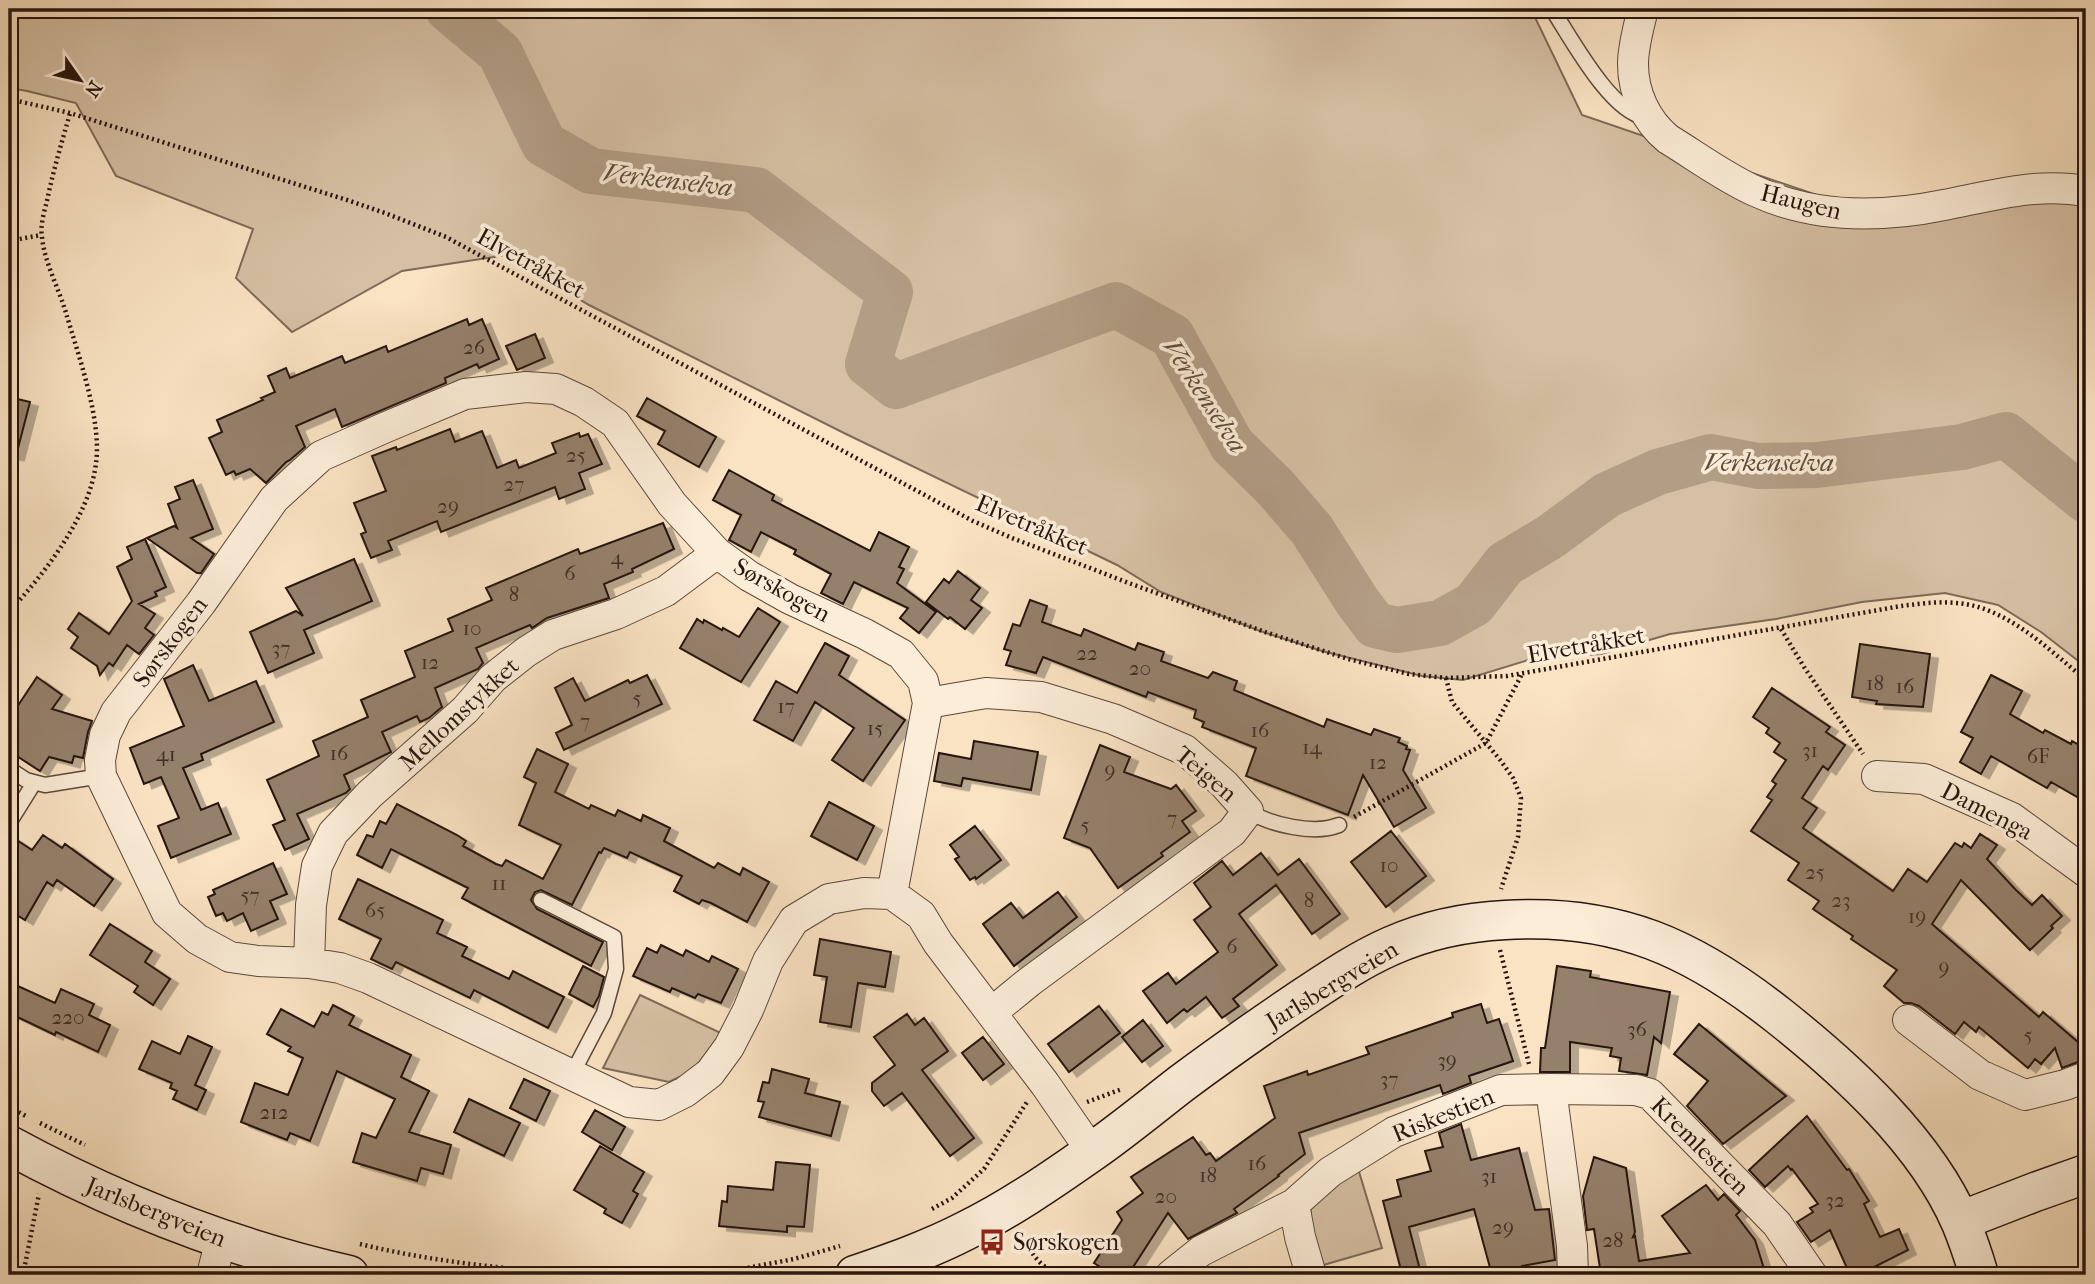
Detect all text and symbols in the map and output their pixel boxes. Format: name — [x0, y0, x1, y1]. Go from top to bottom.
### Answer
north arrow — [46, 46, 116, 116]
text: N — [80, 77, 106, 102]
water label: Verkenselva — [602, 157, 734, 203]
street label: Haugen — [1758, 178, 1844, 226]
street label: Elvetråkket — [472, 222, 590, 304]
water label: Verkenselva — [1157, 333, 1253, 459]
house number: 26 — [463, 335, 486, 359]
house number: 25 — [566, 443, 586, 467]
water label: Verkenselva — [1704, 447, 1834, 478]
house number: 27 — [504, 472, 524, 496]
street label: Elvetråkket — [972, 489, 1093, 561]
house number: 29 — [437, 494, 459, 518]
house number: 4 — [611, 545, 624, 569]
street label: Sørskogen — [729, 552, 835, 628]
house number: 6 — [564, 561, 576, 585]
house number: 8 — [509, 582, 519, 606]
street label: Sørskogen — [127, 591, 213, 693]
house number: 10 — [463, 616, 481, 640]
street label: Elvetråkket — [1525, 621, 1647, 669]
house number: 37 — [272, 636, 290, 660]
house number: 22 — [1076, 641, 1098, 665]
house number: 12 — [421, 650, 439, 674]
street label: Mellomstykket — [393, 651, 525, 777]
house number: 20 — [1129, 656, 1151, 680]
house number: 18 — [1866, 671, 1884, 695]
house number: 16 — [1896, 674, 1915, 698]
house number: 5 — [632, 686, 642, 710]
house number: 17 — [777, 694, 795, 718]
house number: 7 — [580, 709, 590, 733]
house number: 15 — [867, 716, 883, 740]
house number: 16 — [1251, 718, 1270, 742]
house number: 14 — [1302, 735, 1323, 759]
house number: 31 — [1802, 738, 1818, 762]
street label: Teigen — [1170, 740, 1243, 808]
house number: 16 — [330, 741, 349, 765]
house number: 41 — [156, 742, 176, 766]
house number: 6F — [2027, 744, 2049, 768]
house number: 12 — [1369, 750, 1387, 774]
house number: 9 — [1104, 758, 1116, 782]
street label: Damenga — [1937, 776, 2038, 846]
house number: 7 — [1167, 806, 1177, 830]
house number: 5 — [1080, 813, 1090, 837]
house number: 10 — [1380, 853, 1398, 877]
house number: 25 — [1805, 860, 1825, 884]
house number: 11 — [492, 871, 507, 895]
house number: 57 — [240, 883, 260, 907]
house number: 8 — [1304, 888, 1314, 912]
house number: 23 — [1831, 888, 1851, 912]
house number: 65 — [365, 898, 385, 922]
house number: 19 — [1908, 904, 1926, 928]
house number: 6 — [1226, 934, 1238, 958]
street label: Jarlsbergveien — [1259, 935, 1403, 1036]
house number: 9 — [1938, 955, 1950, 979]
house number: 220 — [51, 1005, 85, 1029]
house number: 36 — [1627, 1017, 1648, 1041]
house number: 5 — [2023, 1023, 2033, 1047]
house number: 39 — [1437, 1048, 1457, 1072]
house number: 37 — [1380, 1067, 1398, 1091]
street label: Riskestien — [1388, 1082, 1498, 1148]
street label: Kremlestien — [1645, 1091, 1755, 1201]
house number: 212 — [259, 1100, 289, 1124]
house number: 16 — [1248, 1151, 1267, 1175]
house number: 18 — [1199, 1163, 1217, 1187]
house number: 31 — [1481, 1164, 1497, 1188]
street label: Jarlsbergveien — [80, 1170, 230, 1253]
house number: 20 — [1155, 1184, 1177, 1208]
house number: 32 — [1825, 1188, 1845, 1212]
house number: 29 — [1492, 1215, 1514, 1239]
bus stop icon: Sørskogen — [977, 1227, 1007, 1257]
place label: Sørskogen — [1013, 1228, 1119, 1256]
house number: 28 — [1602, 1228, 1624, 1252]

